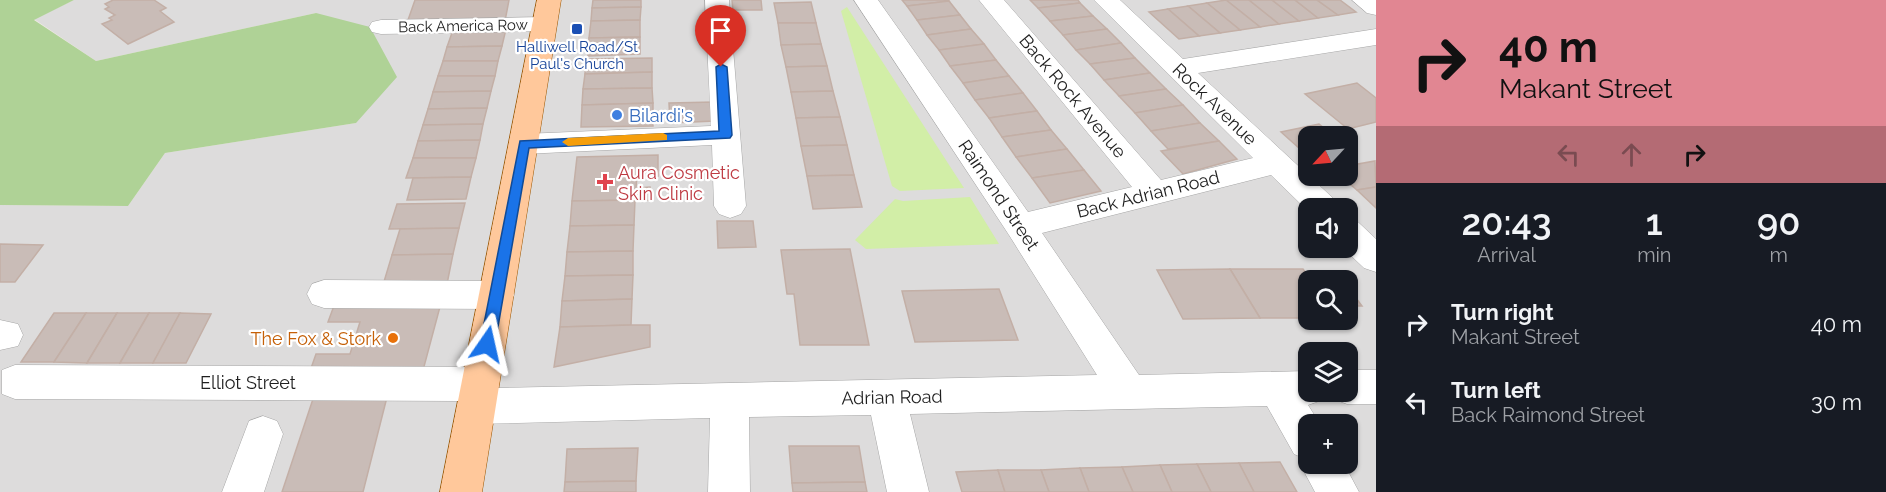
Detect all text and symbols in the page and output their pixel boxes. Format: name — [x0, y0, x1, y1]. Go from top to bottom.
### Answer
pin — [695, 5, 746, 67]
icon: arrive — [704, 14, 737, 47]
street label: Back America Row — [398, 16, 528, 36]
marker: Halliwell Road/St Paul's Church — [570, 22, 584, 36]
text: 40 m — [1499, 23, 1598, 72]
icon: right — [1400, 24, 1478, 102]
street label: Back Rock Avenue — [1015, 30, 1131, 162]
place label: Halliwell Road/St Paul's Church — [516, 38, 638, 73]
street label: Rock Avenue — [1169, 59, 1262, 150]
text: Makant Street — [1499, 73, 1673, 104]
place label: Bilardi's — [629, 105, 693, 126]
marker: Bilardi's — [610, 108, 624, 122]
north arrow — [1298, 126, 1358, 186]
map controls — [1298, 126, 1358, 474]
street label: Raimond Street — [954, 136, 1044, 254]
icon: left — [1552, 138, 1585, 171]
icon: ahead — [1615, 138, 1648, 171]
icon: right — [1678, 138, 1711, 171]
place label: Aura Cosmetic Skin Clinic — [618, 162, 740, 204]
street label: Back Adrian Road — [1074, 166, 1222, 222]
marker: Aura Cosmetic Skin Clinic — [596, 173, 614, 191]
button: sound — [1298, 198, 1358, 258]
text: 20:43 — [1462, 201, 1552, 243]
text: 1 — [1646, 201, 1663, 243]
text: 90 — [1757, 201, 1800, 243]
text: Arrival — [1477, 243, 1536, 267]
text: min — [1637, 243, 1672, 267]
text: m — [1770, 243, 1788, 267]
button: search — [1298, 270, 1358, 330]
text: Turn right — [1451, 299, 1554, 325]
icon: right — [1400, 308, 1433, 341]
text: 40 m — [1811, 311, 1862, 337]
position arrow — [455, 312, 519, 376]
text: Makant Street — [1451, 325, 1580, 349]
place label: The Fox & Stork — [251, 328, 381, 349]
marker: The Fox & Stork — [386, 331, 400, 345]
button: layers — [1298, 342, 1358, 402]
street label: Elliot Street — [200, 372, 296, 393]
text: Turn left — [1451, 377, 1541, 403]
street label: Adrian Road — [841, 386, 943, 408]
icon: left — [1400, 386, 1433, 419]
text: 30 m — [1811, 389, 1862, 415]
text: Back Raimond Street — [1451, 403, 1645, 427]
button: + — [1298, 414, 1358, 474]

